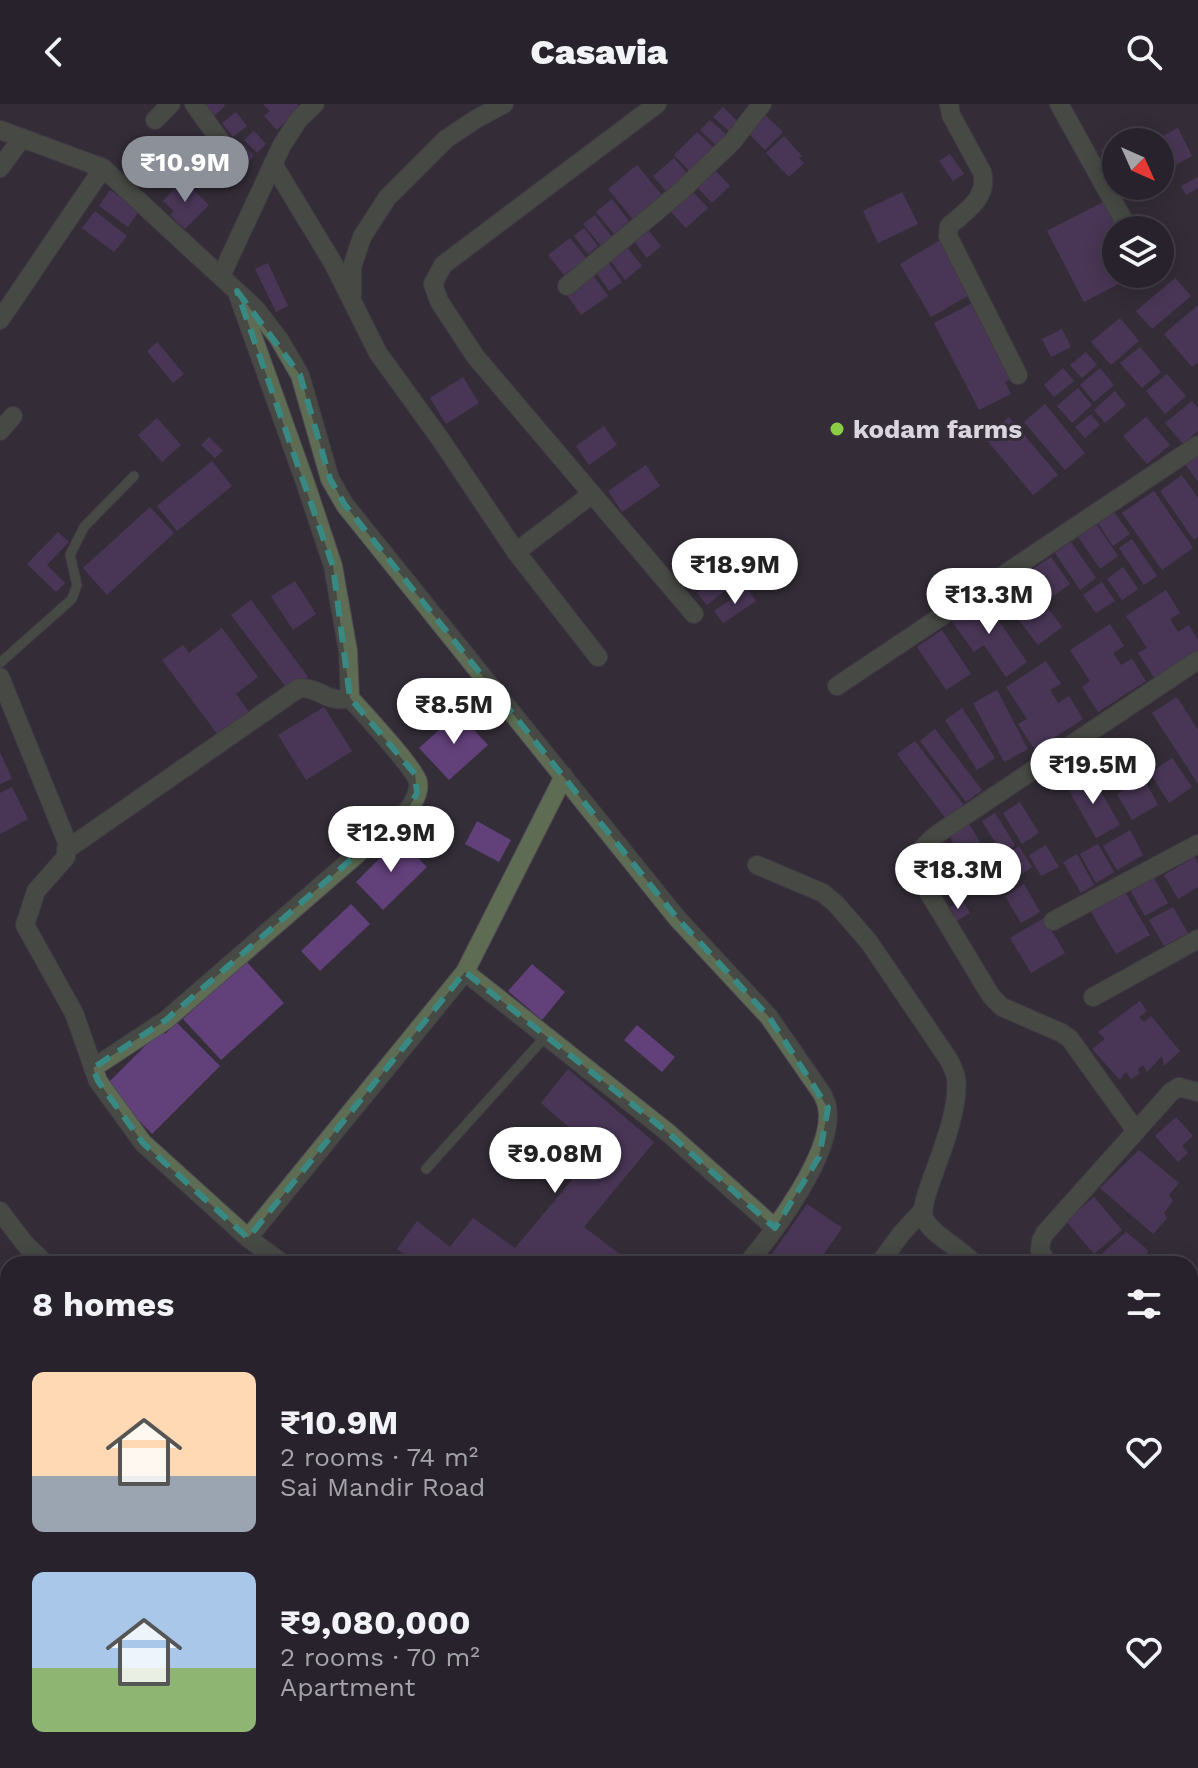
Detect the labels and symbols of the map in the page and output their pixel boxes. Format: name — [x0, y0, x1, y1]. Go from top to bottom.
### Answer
north arrow — [1102, 128, 1174, 200]
pin: ₹10.9M — [120, 136, 250, 204]
place label: kodam farms — [853, 414, 1022, 444]
marker: kodam farms — [828, 420, 846, 438]
pin: ₹18.9M — [670, 538, 800, 606]
pin: ₹13.3M — [924, 568, 1054, 636]
pin: ₹8.5M — [398, 678, 510, 746]
pin: ₹19.5M — [1028, 738, 1158, 806]
pin: ₹12.9M — [326, 806, 456, 874]
pin: ₹18.3M — [893, 843, 1023, 911]
pin: ₹9.08M — [490, 1127, 620, 1195]

